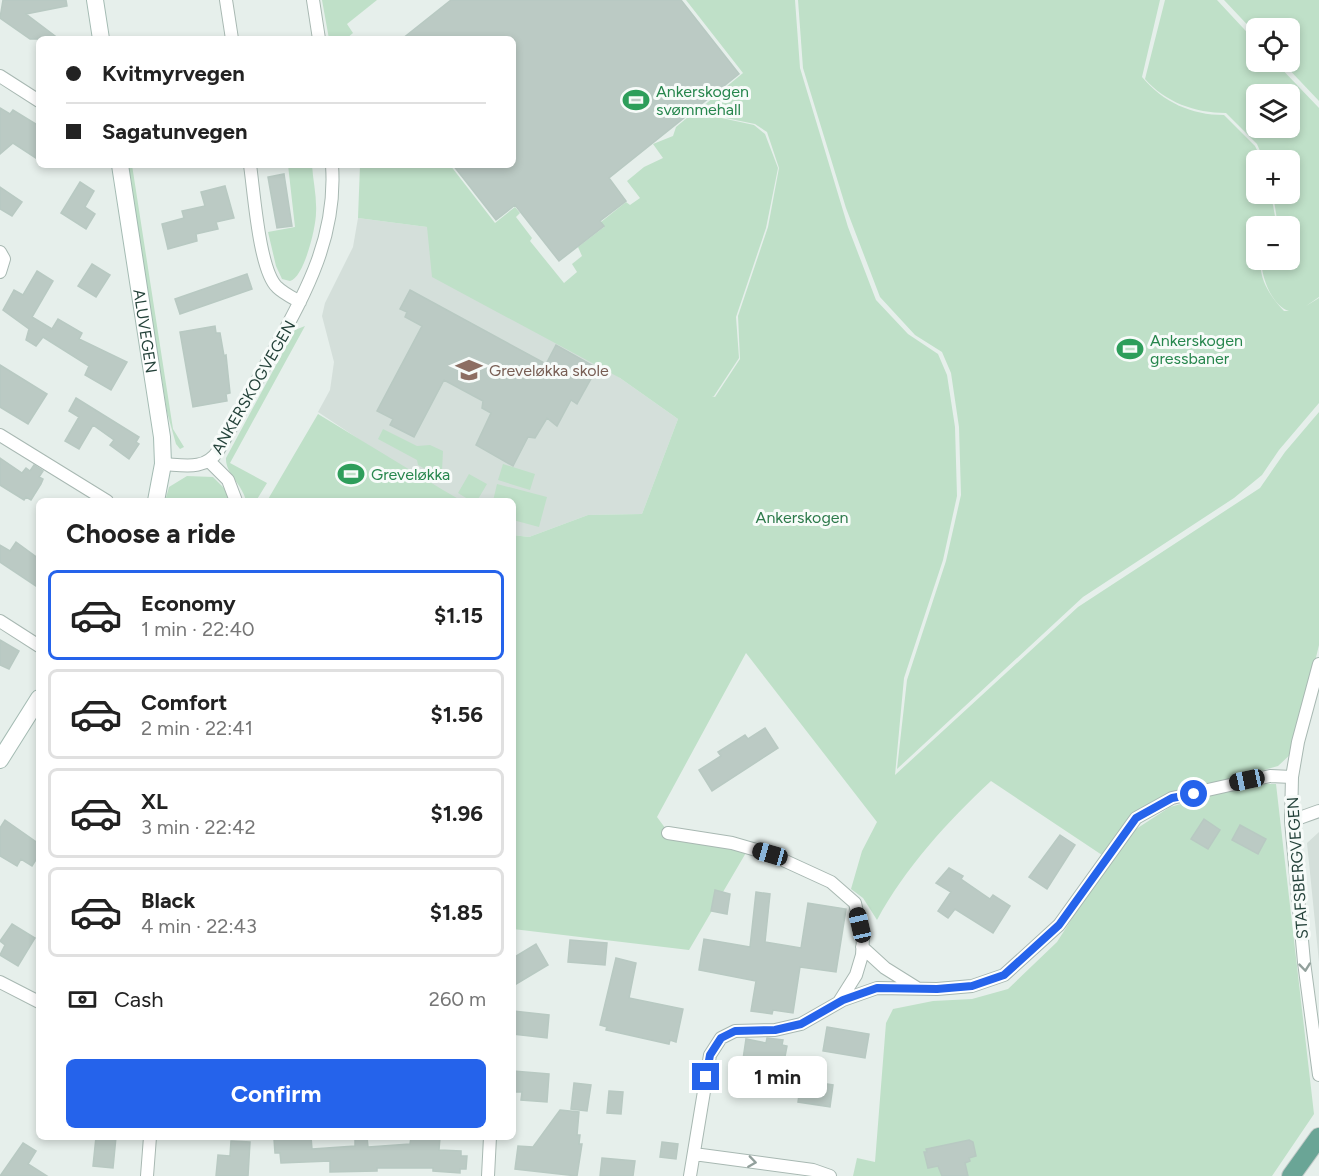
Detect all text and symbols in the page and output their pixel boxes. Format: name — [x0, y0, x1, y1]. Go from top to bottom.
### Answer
map controls — [1246, 18, 1300, 270]
button: locate — [1246, 18, 1300, 72]
text: Kvitmyrvegen — [102, 60, 245, 87]
place label: Ankerskogen svømmehall — [656, 82, 749, 119]
button: layers — [1246, 84, 1300, 138]
sports icon: Ankerskogen svømmehall — [621, 85, 651, 115]
text: Sagatunvegen — [102, 118, 248, 145]
button: + — [1246, 150, 1300, 204]
button: − — [1246, 216, 1300, 270]
street label: ALUVEGEN — [129, 288, 161, 375]
street label: ANKERSKOGVEGEN — [207, 317, 299, 457]
place label: Ankerskogen gressbaner — [1150, 331, 1243, 368]
sports icon: Ankerskogen gressbaner — [1115, 334, 1145, 364]
school or university icon: Greveløkka skole — [454, 355, 484, 385]
place label: Greveløkka skole — [489, 361, 609, 380]
sports icon: Greveløkka — [336, 459, 366, 489]
place label: Greveløkka — [371, 465, 450, 484]
park label: Ankerskogen — [756, 508, 849, 527]
text: Choose a ride — [66, 517, 235, 550]
icon: car — [69, 588, 123, 642]
text: Economy — [141, 590, 236, 617]
text: $1.15 — [434, 602, 483, 629]
text: 1 min · 22:40 — [141, 617, 255, 641]
icon: car — [69, 687, 123, 741]
text: Comfort — [141, 689, 227, 716]
text: $1.56 — [431, 701, 483, 728]
text: 2 min · 22:41 — [141, 716, 253, 740]
car — [1228, 767, 1266, 793]
route start — [1180, 780, 1207, 807]
icon: car — [69, 786, 123, 840]
text: XL — [141, 788, 168, 815]
street label: STAFSBERGVEGEN — [1283, 796, 1312, 940]
text: $1.96 — [431, 800, 483, 827]
text: 3 min · 22:42 — [141, 815, 256, 839]
car — [750, 840, 790, 868]
icon: car — [69, 885, 123, 939]
text: Black — [141, 887, 195, 914]
text: $1.85 — [430, 899, 483, 926]
car — [847, 905, 873, 945]
text: 4 min · 22:43 — [141, 914, 257, 938]
one-way arrow — [1298, 962, 1311, 971]
icon: cash — [66, 983, 99, 1016]
text: Cash — [114, 986, 164, 1013]
text: 260 m — [429, 987, 486, 1011]
callout: 1 min — [727, 1056, 826, 1098]
button: Confirm — [66, 1059, 486, 1128]
route end — [692, 1063, 719, 1090]
text: 1 min — [754, 1065, 801, 1089]
one-way arrow — [747, 1156, 756, 1168]

